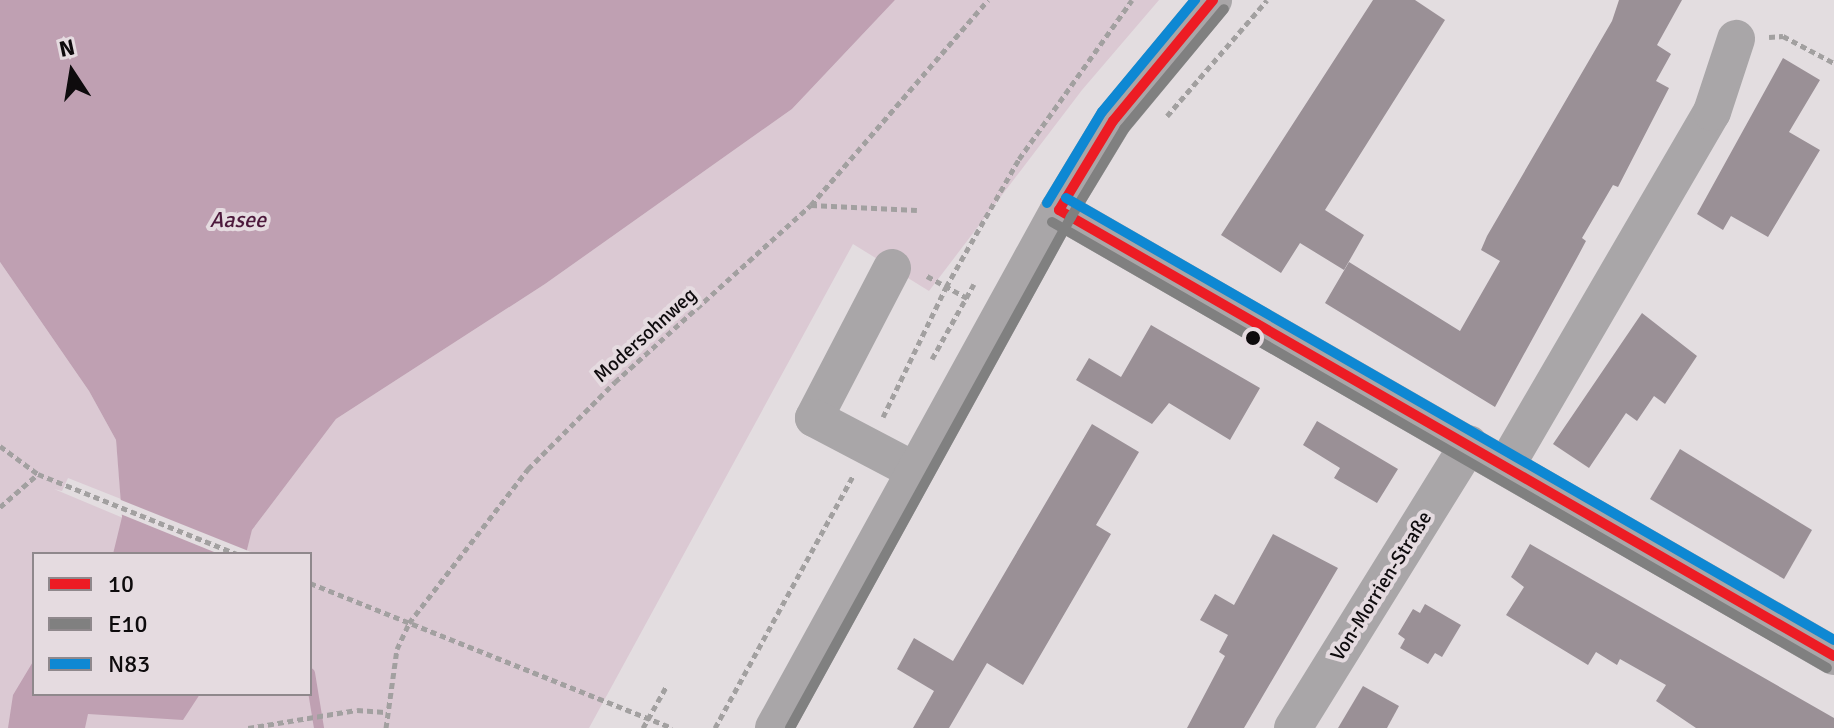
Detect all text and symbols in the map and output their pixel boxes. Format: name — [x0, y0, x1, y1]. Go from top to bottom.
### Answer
north arrow — [32, 32, 112, 112]
text: N — [57, 33, 77, 63]
water label: Aasee — [210, 207, 266, 233]
street label: Modersohnweg — [589, 283, 701, 387]
unlabelled marker — [1245, 330, 1261, 346]
street label: Von-Morrien-Straße — [1325, 507, 1437, 665]
legend — [32, 552, 312, 696]
text: 10 — [108, 569, 134, 599]
text: E10 — [108, 609, 148, 639]
text: N83 — [108, 649, 150, 679]

